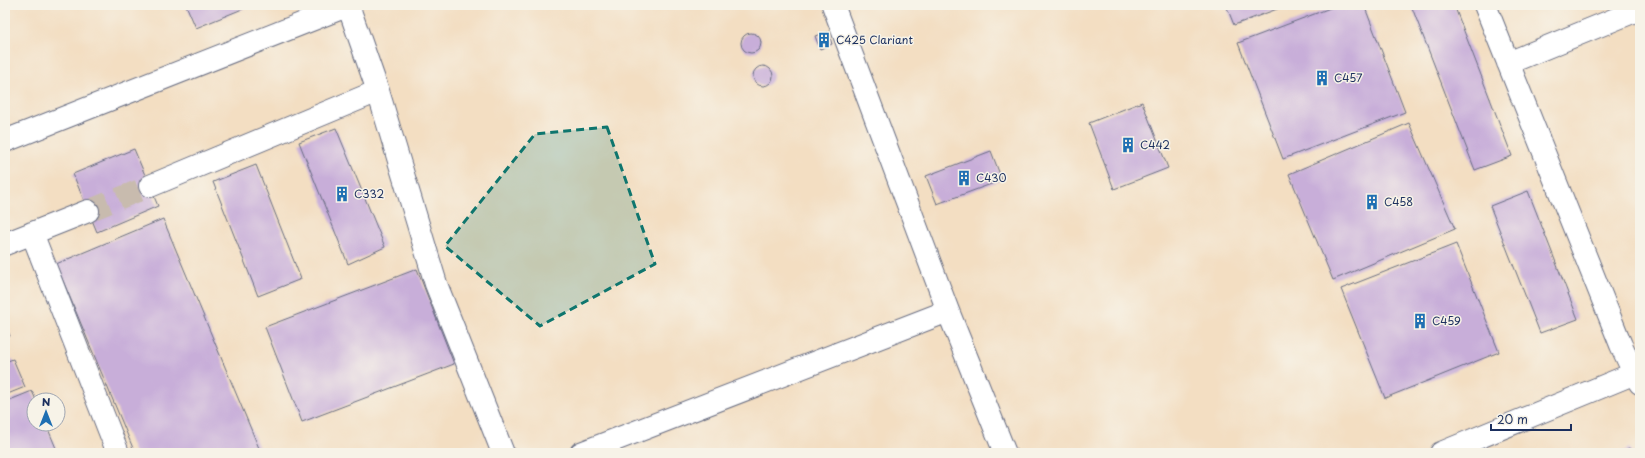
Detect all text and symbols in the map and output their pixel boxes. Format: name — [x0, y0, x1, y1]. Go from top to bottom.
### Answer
building icon: C425 Clariant — [815, 31, 833, 49]
place label: C425 Clariant — [836, 31, 913, 48]
building icon: C457 — [1313, 69, 1331, 87]
place label: C457 — [1334, 69, 1362, 86]
building icon: C442 — [1119, 136, 1137, 154]
place label: C442 — [1140, 136, 1170, 153]
building icon: C430 — [955, 169, 973, 187]
place label: C430 — [976, 169, 1007, 186]
building icon: C332 — [333, 185, 351, 203]
place label: C332 — [354, 185, 384, 202]
building icon: C458 — [1363, 193, 1381, 211]
place label: C458 — [1384, 193, 1413, 210]
building icon: C459 — [1411, 312, 1429, 330]
place label: C459 — [1432, 312, 1461, 329]
north arrow — [26, 392, 66, 432]
text: N — [42, 393, 51, 410]
scale bar — [1491, 406, 1571, 432]
text: 20 m — [1497, 410, 1528, 428]

